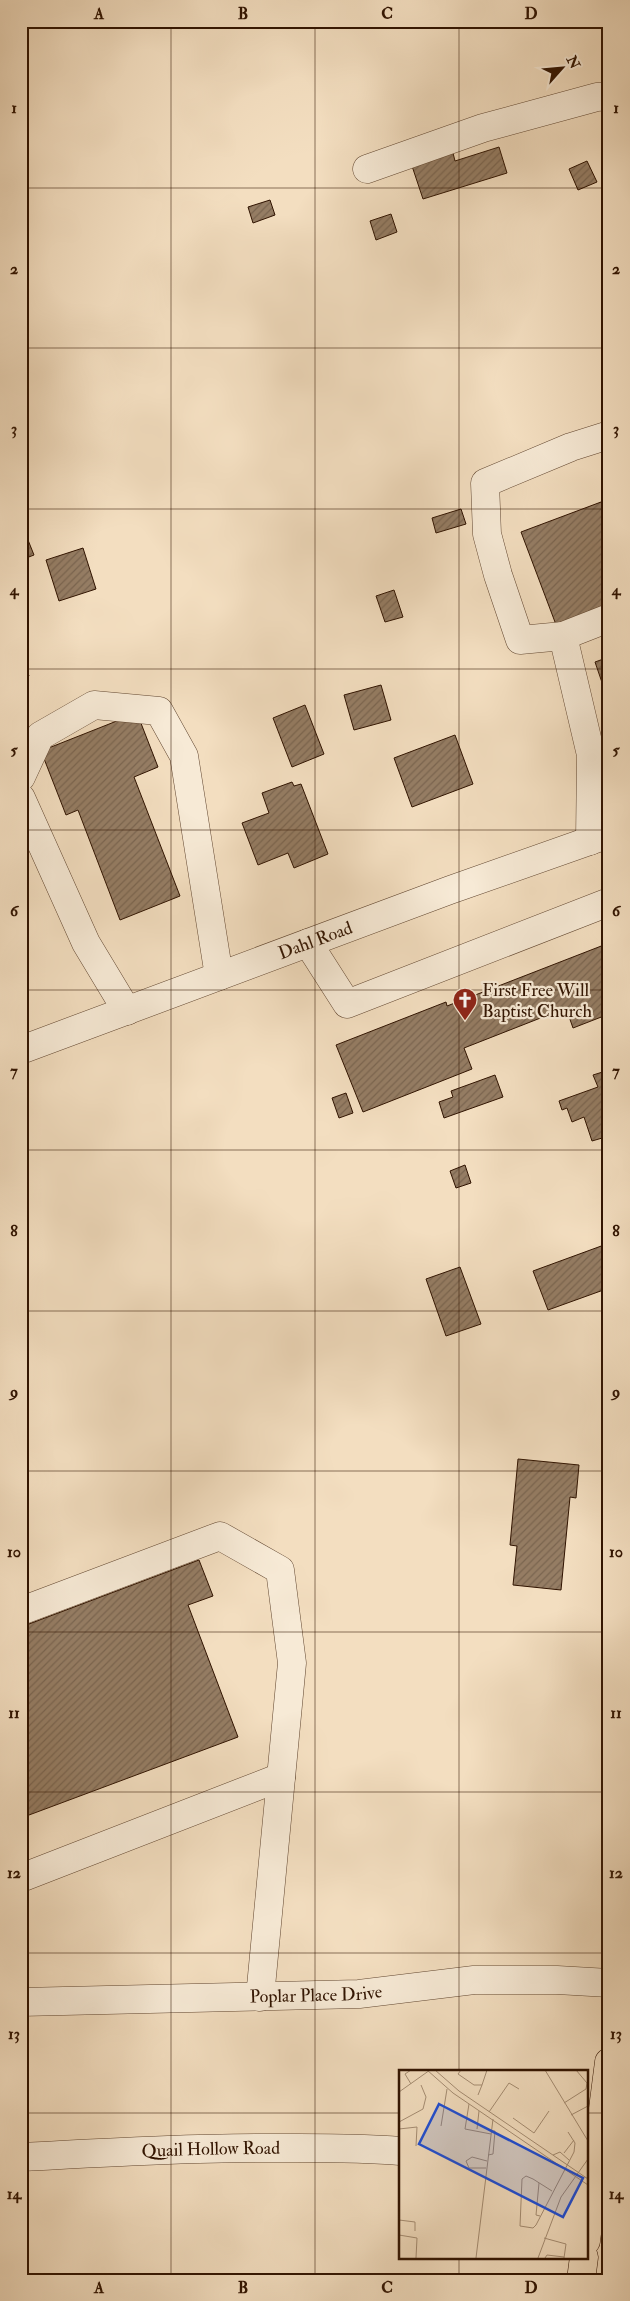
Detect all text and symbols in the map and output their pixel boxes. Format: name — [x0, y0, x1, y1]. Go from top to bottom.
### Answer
text: A — [93, 4, 105, 24]
text: B — [238, 4, 248, 24]
text: C — [381, 4, 393, 24]
text: D — [524, 4, 538, 24]
north arrow — [538, 42, 588, 92]
text: N — [562, 52, 584, 72]
text: 1 — [11, 98, 17, 118]
text: 1 — [613, 98, 619, 118]
text: 2 — [10, 259, 18, 279]
text: 2 — [612, 259, 620, 279]
text: 3 — [11, 419, 17, 439]
text: 3 — [613, 419, 619, 439]
text: 4 — [9, 580, 20, 600]
text: 4 — [611, 580, 622, 600]
text: 5 — [10, 740, 18, 760]
text: 5 — [612, 740, 620, 760]
text: 6 — [10, 901, 20, 921]
text: 6 — [612, 901, 622, 921]
street label: Dahl Road — [275, 916, 356, 965]
place label: First Free Will Baptist Church — [482, 979, 592, 1023]
church icon: First Free Will Baptist Church — [452, 987, 478, 1021]
text: 7 — [10, 1061, 18, 1081]
text: 7 — [612, 1061, 620, 1081]
text: 8 — [10, 1221, 18, 1241]
text: 8 — [612, 1221, 620, 1241]
text: 9 — [8, 1382, 18, 1402]
text: 9 — [610, 1382, 620, 1402]
text: 10 — [7, 1542, 21, 1562]
text: 10 — [609, 1542, 623, 1562]
text: 11 — [8, 1703, 20, 1723]
text: 11 — [610, 1703, 622, 1723]
text: 12 — [7, 1863, 21, 1883]
text: 12 — [609, 1863, 623, 1883]
street label: Poplar Place Drive — [249, 1980, 384, 2009]
text: 13 — [8, 2024, 20, 2044]
text: 13 — [610, 2024, 622, 2044]
inset map — [399, 2070, 588, 2258]
street label: Quail Hollow Road — [141, 2137, 280, 2163]
text: 14 — [7, 2184, 23, 2204]
text: 14 — [609, 2184, 625, 2204]
text: A — [93, 2278, 105, 2298]
text: B — [238, 2278, 248, 2298]
text: C — [381, 2278, 393, 2298]
text: D — [524, 2278, 538, 2298]

